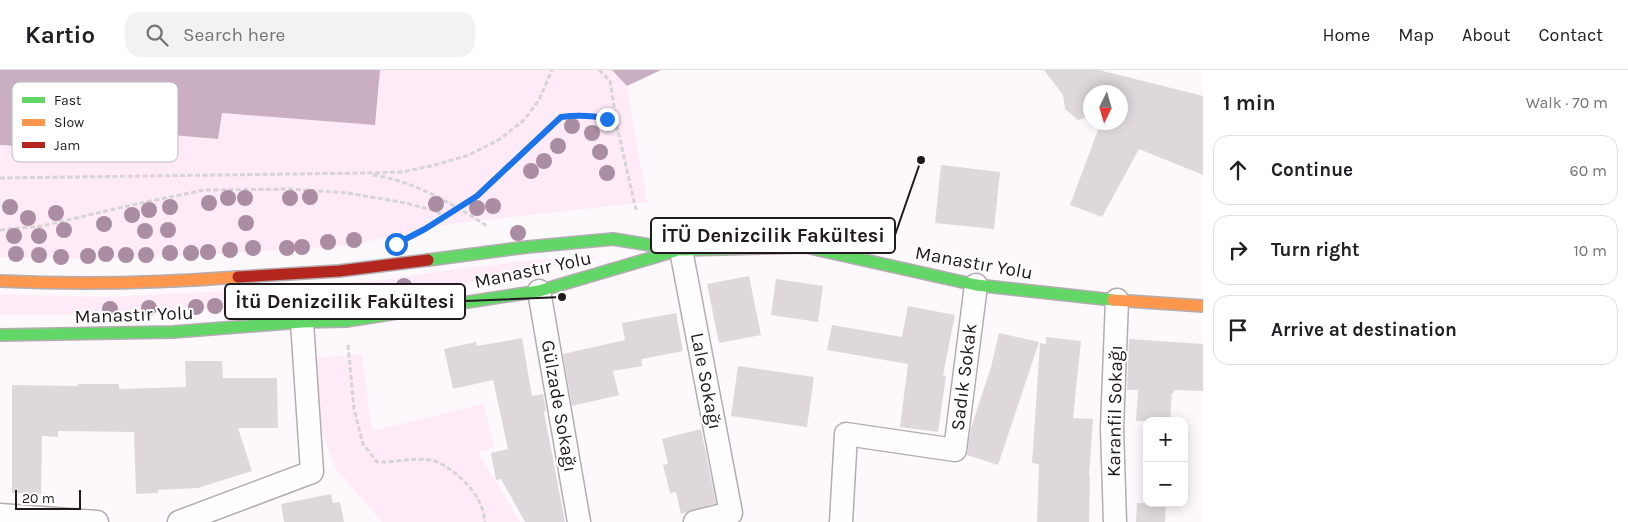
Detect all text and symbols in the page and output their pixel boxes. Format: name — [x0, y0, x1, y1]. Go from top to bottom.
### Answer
search box — [125, 12, 475, 57]
text: Kartio — [25, 21, 95, 49]
icon: search — [143, 21, 171, 49]
text: Search here — [183, 24, 285, 46]
text: Home — [1322, 24, 1370, 46]
text: Map — [1398, 24, 1434, 46]
text: About — [1462, 24, 1511, 46]
text: Contact — [1539, 24, 1603, 46]
legend — [12, 82, 178, 162]
north arrow — [1083, 85, 1128, 130]
text: 1 min — [1223, 91, 1276, 115]
text: Fast — [54, 92, 81, 109]
text: Walk · 70 m — [1526, 93, 1608, 112]
route end — [596, 108, 619, 131]
text: Slow — [54, 114, 84, 131]
text: Jam — [54, 137, 80, 154]
icon: ahead — [1224, 156, 1252, 184]
text: Continue — [1271, 159, 1353, 181]
text: 60 m — [1570, 161, 1607, 180]
callout: İTÜ Denizcilik Fakültesi — [651, 218, 895, 253]
text: İTÜ Denizcilik Fakültesi — [661, 224, 885, 247]
route start — [385, 233, 408, 256]
icon: right — [1224, 236, 1252, 264]
text: Turn right — [1271, 239, 1360, 261]
text: 10 m — [1573, 241, 1607, 260]
street label: Manastır Yolu — [913, 242, 1035, 284]
street label: Manastır Yolu — [472, 247, 594, 293]
callout: İtü Denizcilik Fakültesi — [225, 284, 465, 319]
text: İtü Denizcilik Fakültesi — [235, 290, 455, 313]
street label: Manastır Yolu — [74, 302, 194, 328]
icon: arrive — [1224, 316, 1252, 344]
text: Arrive at destination — [1271, 319, 1457, 341]
street label: Sadık Sokak — [947, 322, 982, 432]
street label: Lale Sokağı — [686, 331, 726, 431]
street label: Gülzade Sokağı — [537, 338, 581, 474]
street label: Karanfil Sokağı — [1103, 345, 1127, 477]
map controls — [1143, 417, 1188, 507]
button: + — [1143, 417, 1188, 462]
button: − — [1143, 462, 1188, 507]
scale bar — [15, 487, 81, 510]
text: 20 m — [22, 490, 55, 507]

